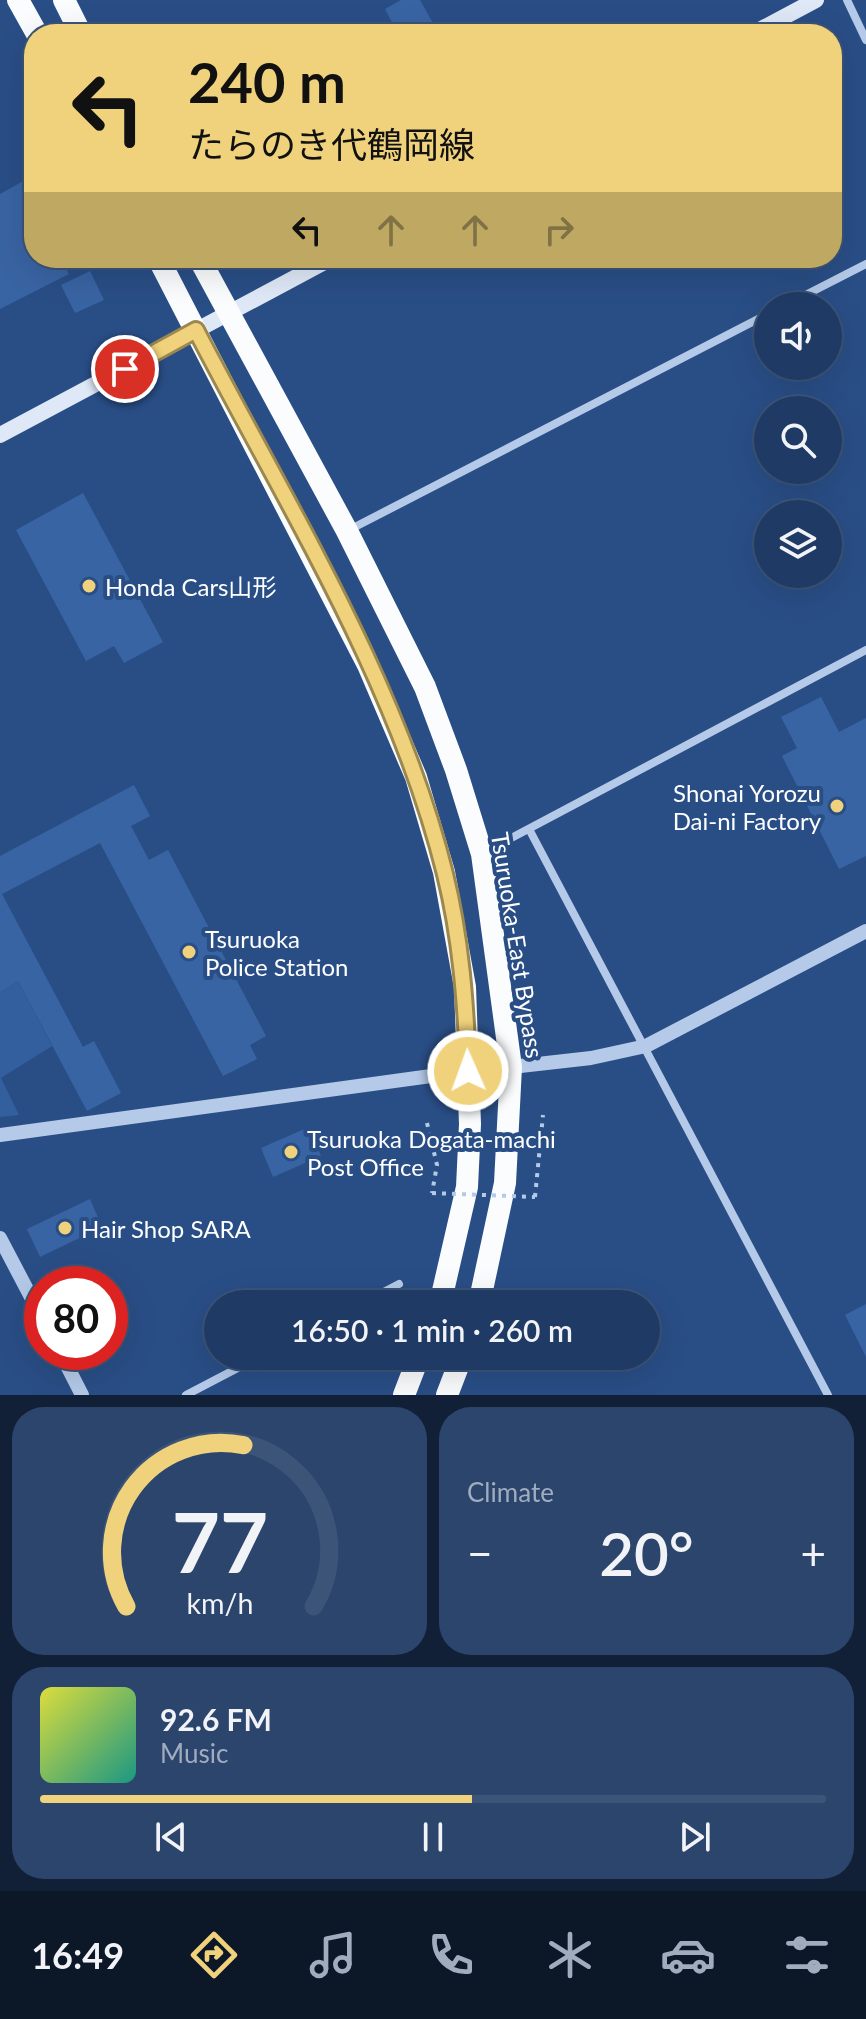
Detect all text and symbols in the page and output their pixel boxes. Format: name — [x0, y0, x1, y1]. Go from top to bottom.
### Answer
text: 240 m — [188, 48, 346, 115]
icon: left — [56, 56, 160, 160]
text: たらのき代鶴岡線 — [188, 122, 475, 166]
icon: left — [285, 208, 329, 252]
icon: ahead — [369, 208, 413, 252]
icon: ahead — [453, 208, 497, 252]
icon: right — [537, 208, 581, 252]
map controls — [754, 292, 842, 588]
button: sound — [754, 292, 842, 380]
pin — [91, 335, 159, 403]
icon: arrive — [103, 347, 147, 391]
button: search — [754, 396, 842, 484]
button: layers — [754, 500, 842, 588]
place label: Honda Cars山形 — [105, 572, 276, 601]
marker: Honda Cars山形 — [80, 577, 98, 595]
place label: Shonai Yorozu Dai-ni Factory — [673, 778, 822, 835]
marker: Shonai Yorozu Dai-ni Factory — [828, 797, 846, 815]
street label: Tsuruoka-East Bypass — [486, 830, 550, 1060]
place label: Tsuruoka Police Station — [205, 924, 349, 981]
marker: Tsuruoka Police Station — [180, 943, 198, 961]
position arrow — [426, 1029, 510, 1113]
place label: Tsuruoka Dogata-machi Post Office — [307, 1124, 556, 1181]
marker: Tsuruoka Dogata-machi Post Office — [282, 1143, 300, 1161]
place label: Hair Shop SARA — [81, 1214, 251, 1243]
marker: Hair Shop SARA — [56, 1219, 74, 1237]
speed limit sign: 80 — [24, 1266, 128, 1370]
text: 16:50 · 1 min · 260 m — [291, 1312, 573, 1348]
text: Climate — [467, 1476, 554, 1508]
text: 77 — [171, 1491, 268, 1591]
text: 20° — [599, 1517, 694, 1589]
text: − — [467, 1527, 493, 1579]
text: + — [800, 1527, 826, 1579]
text: km/h — [186, 1586, 253, 1620]
text: 92.6 FM — [160, 1701, 272, 1737]
text: Music — [160, 1737, 228, 1769]
icon: previous — [149, 1815, 193, 1859]
icon: pause — [411, 1815, 455, 1859]
icon: next — [673, 1815, 717, 1859]
icon: directions — [186, 1927, 242, 1983]
icon: music — [305, 1927, 361, 1983]
icon: phone — [423, 1927, 479, 1983]
icon: climate — [542, 1927, 598, 1983]
icon: car — [660, 1927, 716, 1983]
icon: filters — [779, 1927, 835, 1983]
text: 16:49 — [31, 1933, 124, 1977]

